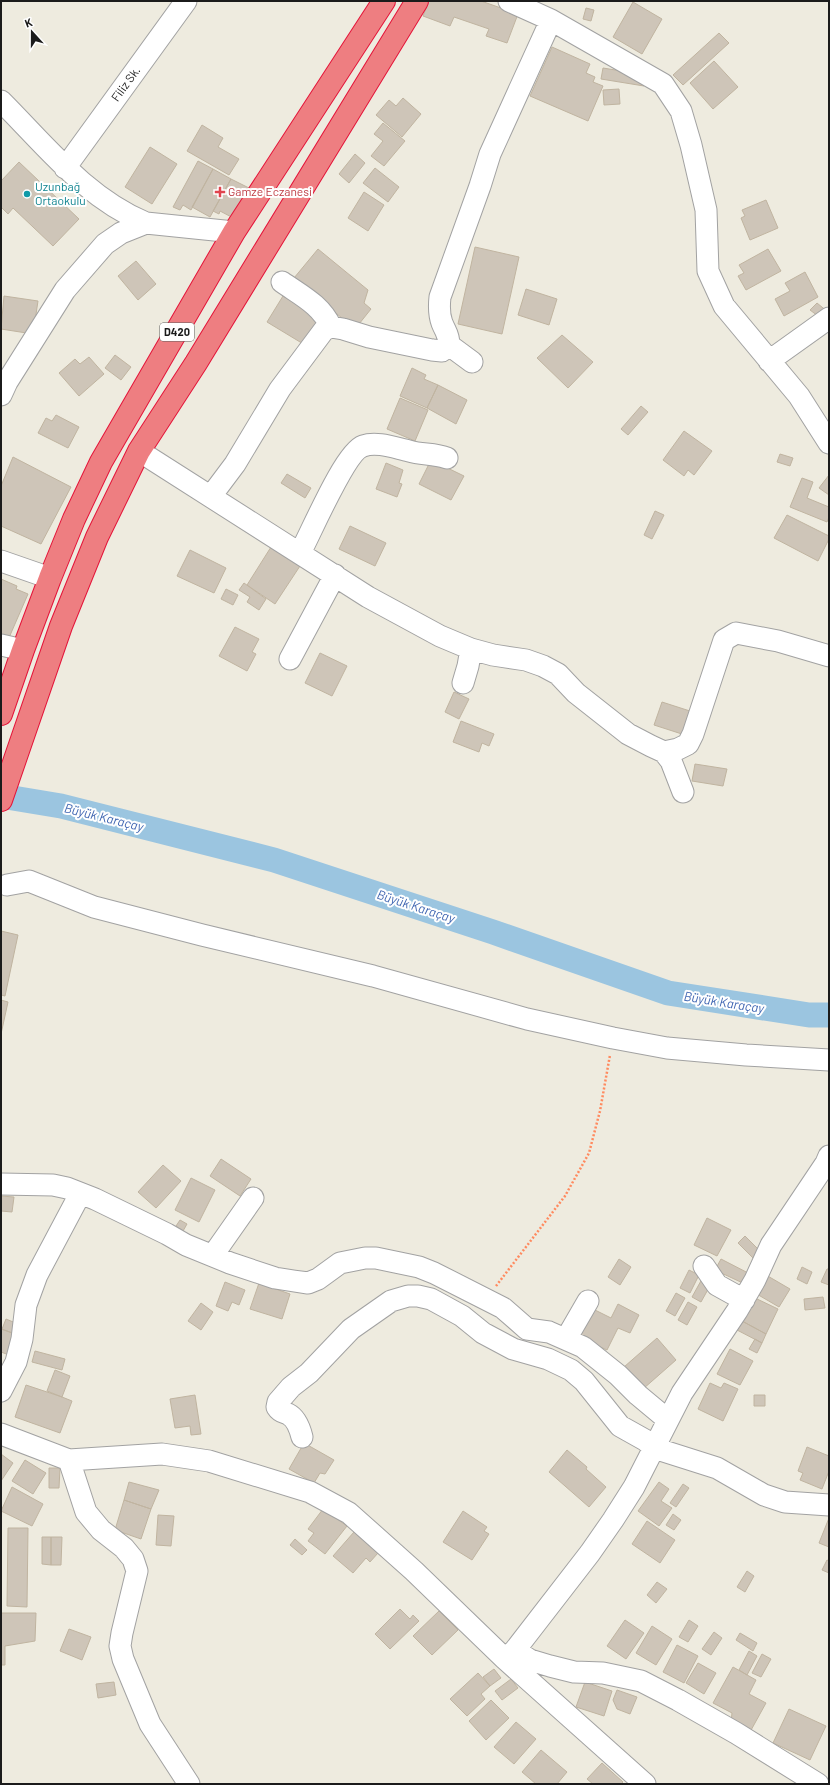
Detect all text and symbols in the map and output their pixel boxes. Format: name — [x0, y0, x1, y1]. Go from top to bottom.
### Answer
north arrow — [12, 12, 52, 52]
text: K — [23, 15, 34, 30]
street label: Filiz Sk. — [108, 63, 143, 104]
place label: Uzunbağ Ortaokulu — [35, 179, 86, 207]
place label: Gamze Eczanesi — [228, 184, 312, 198]
marker: Gamze Eczanesi — [215, 187, 225, 197]
marker: Uzunbağ Ortaokulu — [22, 189, 32, 199]
road number: D420 — [160, 323, 194, 341]
water label: Büyük Karaçay — [63, 799, 146, 835]
water label: Büyük Karaçay — [375, 886, 458, 926]
water label: Büyük Karaçay — [683, 988, 766, 1016]

